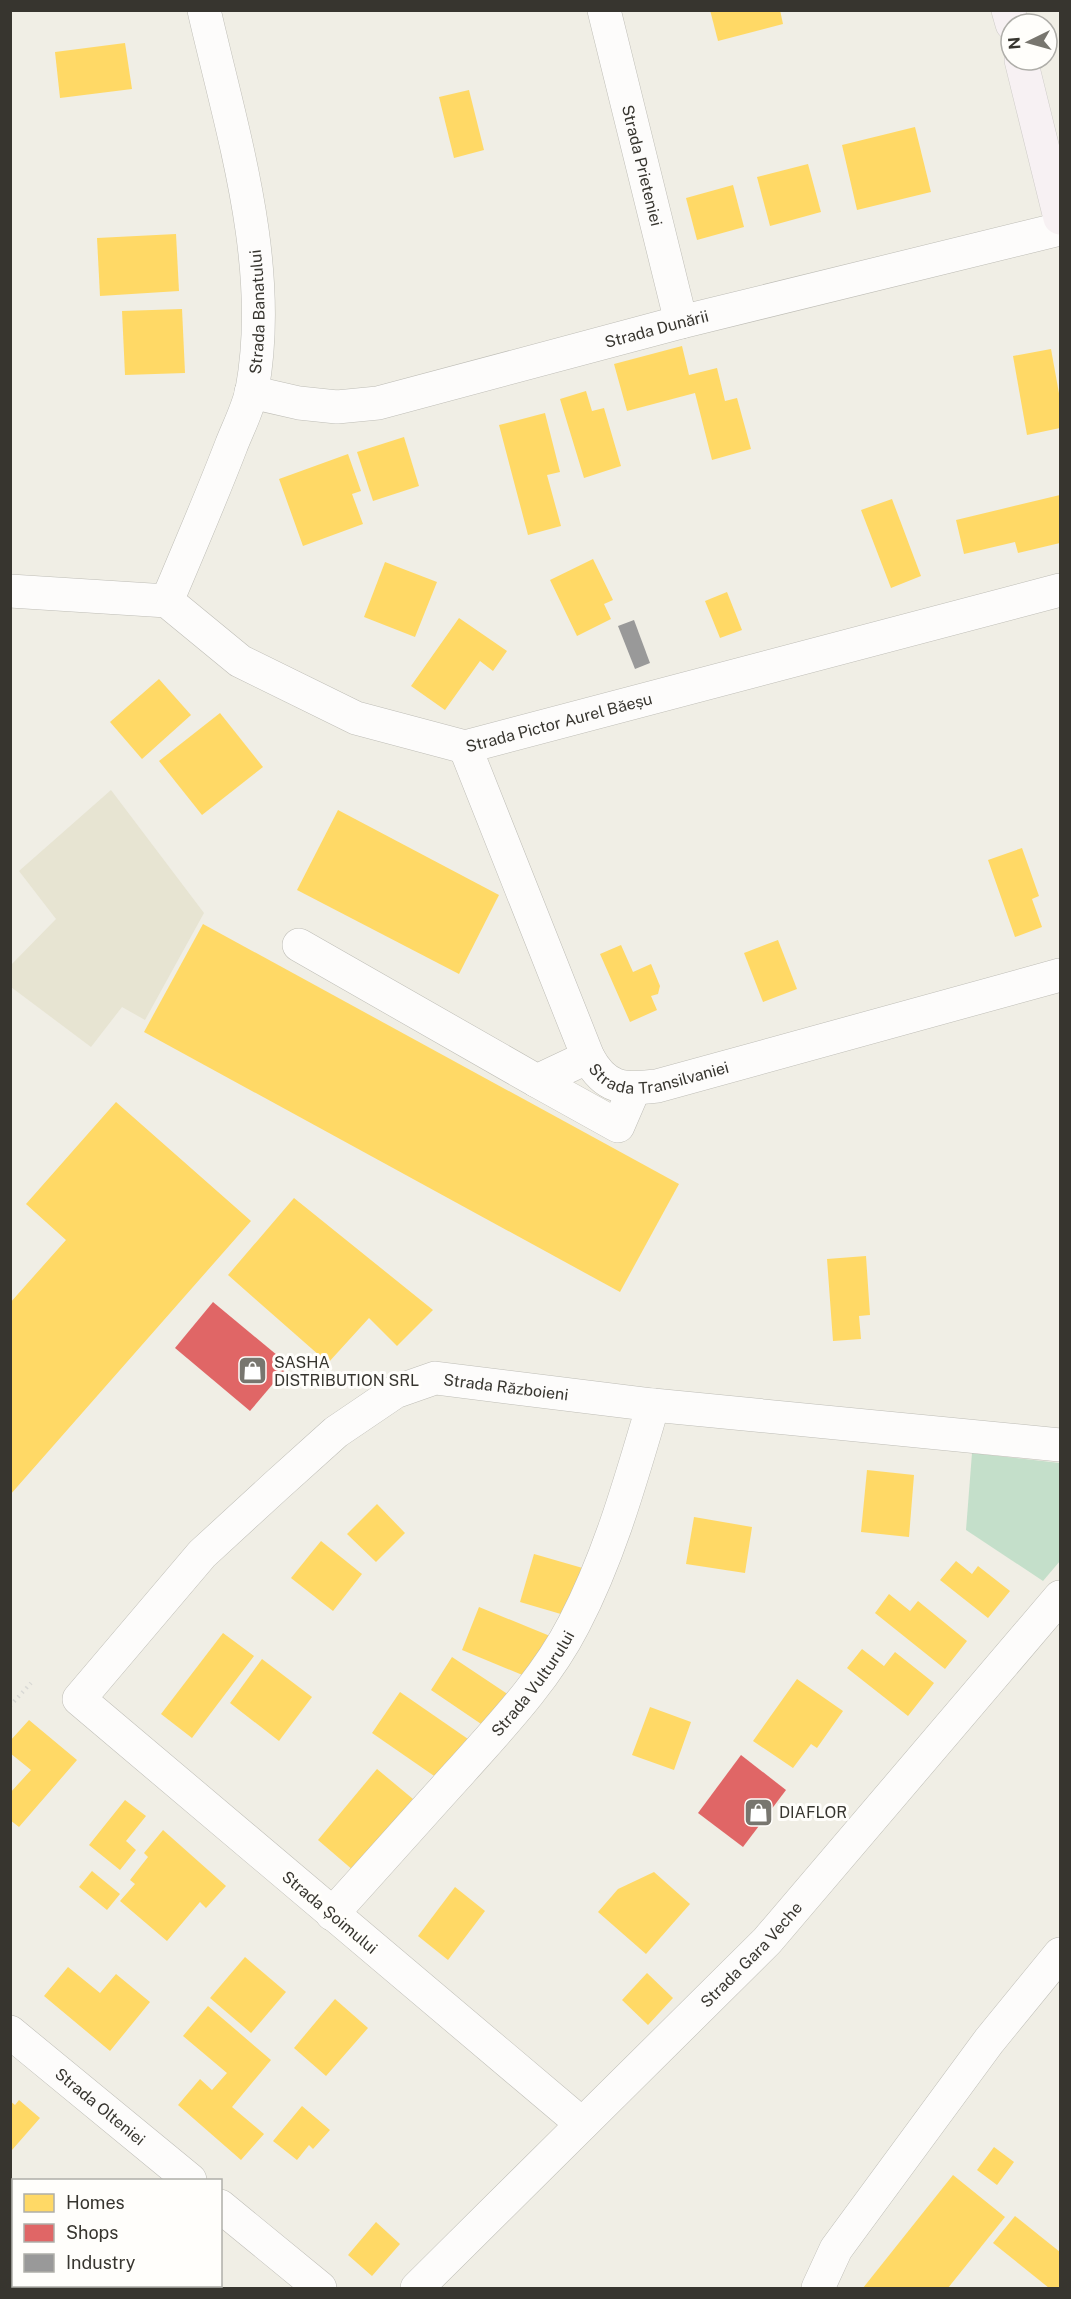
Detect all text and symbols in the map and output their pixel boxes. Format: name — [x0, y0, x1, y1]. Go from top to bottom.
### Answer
north arrow — [999, 12, 1059, 72]
text: N — [1005, 36, 1025, 50]
street label: Strada Prieteniei — [618, 103, 666, 228]
street label: Strada Banatului — [246, 249, 269, 375]
street label: Strada Dunării — [603, 307, 711, 352]
street label: Strada Pictor Aurel Băeșu — [464, 689, 654, 756]
street label: Strada Transilvaniei — [590, 1050, 736, 1074]
text: Strada Transilvaniei — [585, 1058, 731, 1098]
place label: SASHA DISTRIBUTION SRL — [274, 1353, 419, 1390]
shop icon: SASHA DISTRIBUTION SRL — [237, 1355, 269, 1387]
street label: Strada Războieni — [442, 1370, 569, 1404]
street label: Strada Vulturului — [487, 1628, 579, 1740]
shop icon: DIAFLOR — [742, 1796, 774, 1828]
place label: DIAFLOR — [779, 1803, 847, 1822]
street label: Strada Șoimului — [278, 1867, 381, 1958]
street label: Strada Gara Veche — [697, 1898, 806, 2012]
street label: Strada Olteniei — [51, 2064, 149, 2149]
legend — [12, 2179, 222, 2287]
text: Homes — [66, 2192, 125, 2213]
text: Shops — [66, 2222, 118, 2243]
text: Industry — [66, 2252, 136, 2273]

